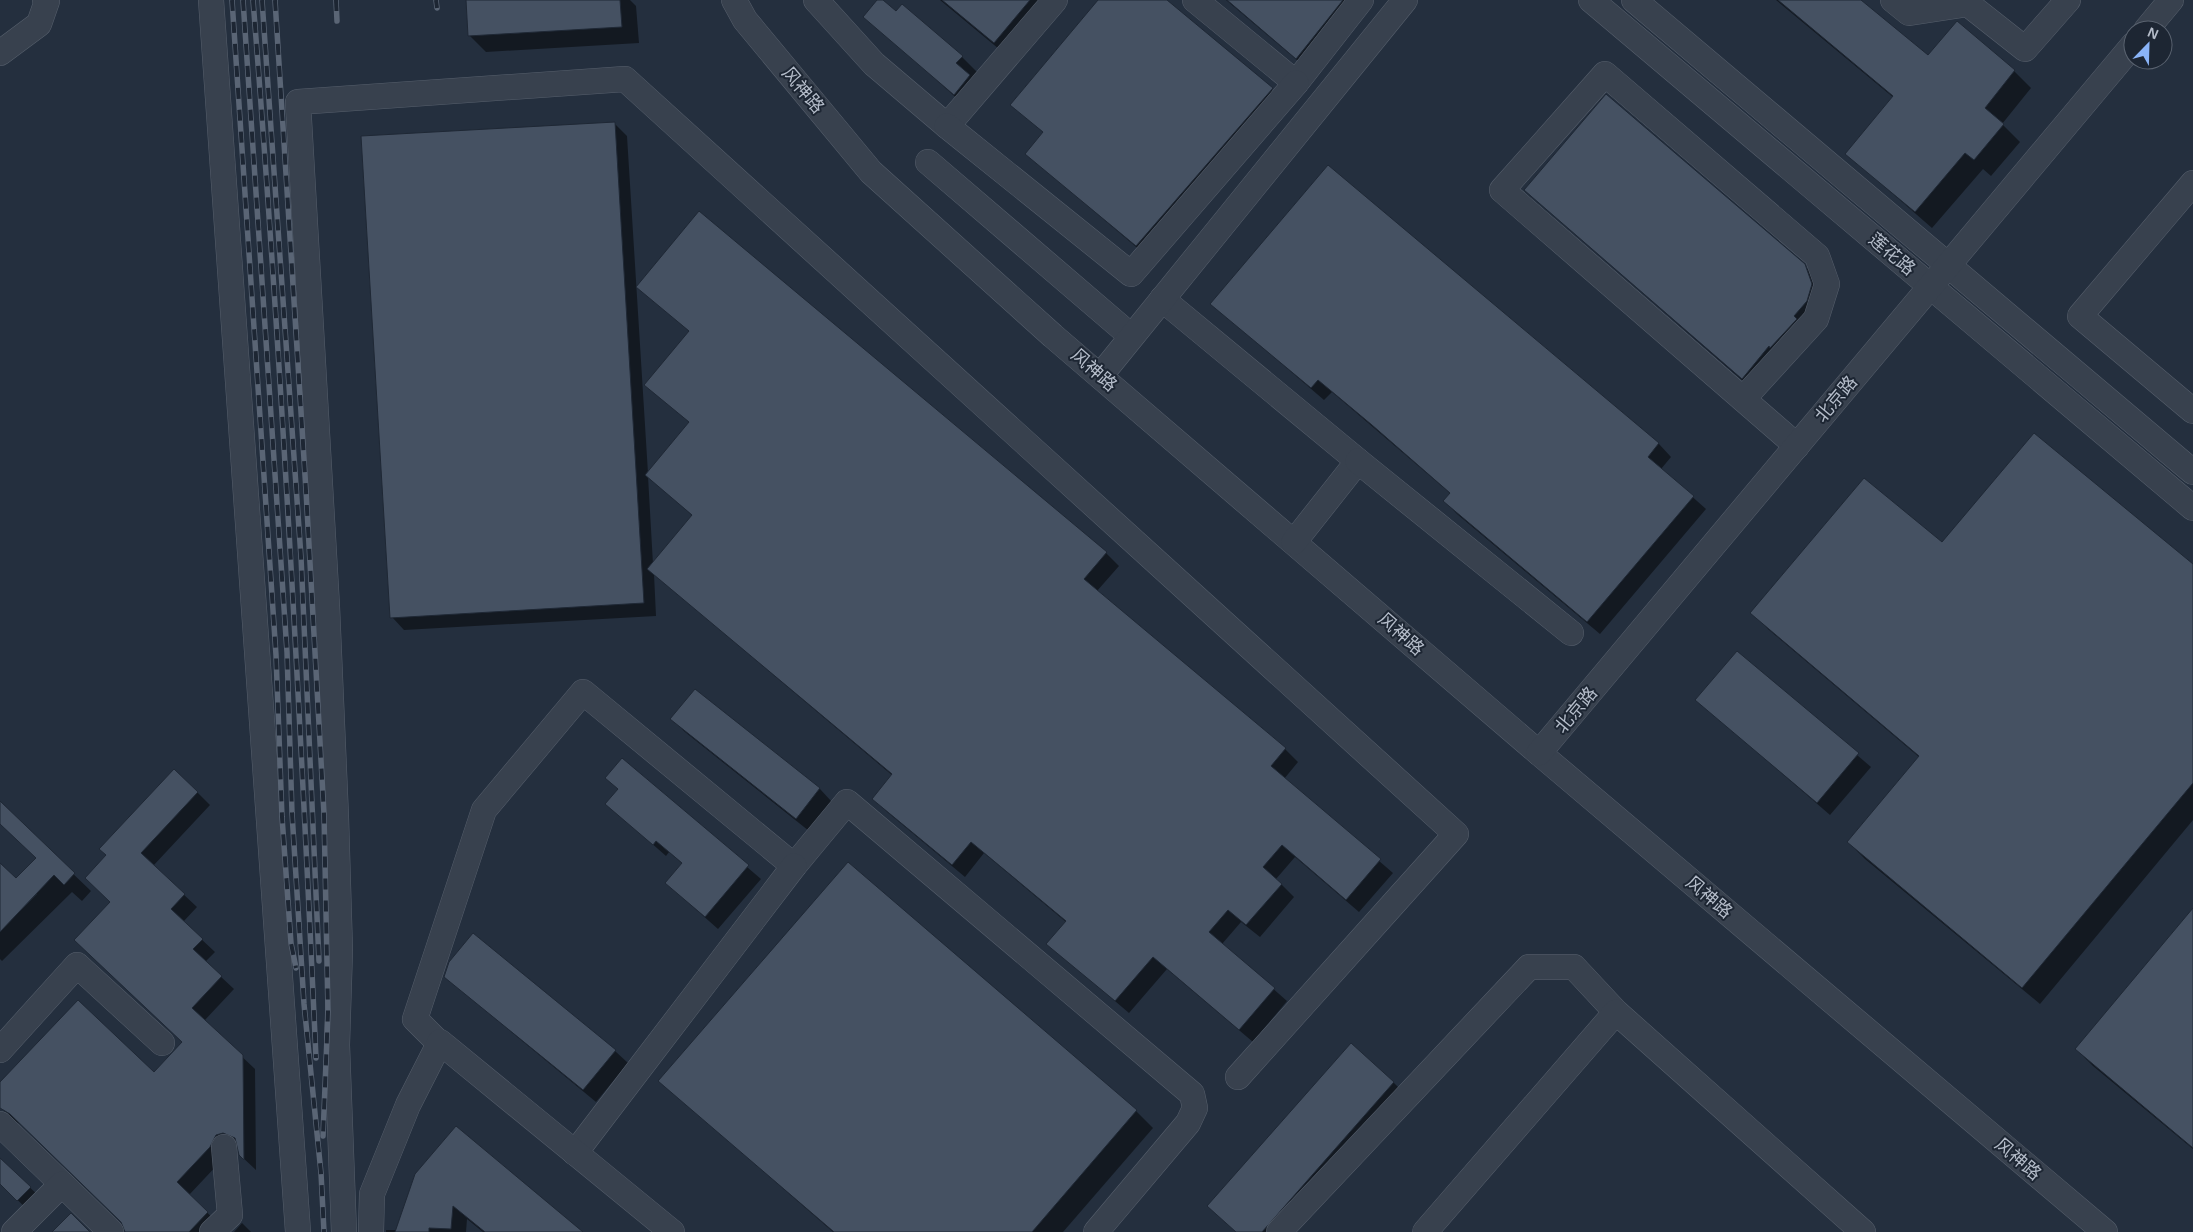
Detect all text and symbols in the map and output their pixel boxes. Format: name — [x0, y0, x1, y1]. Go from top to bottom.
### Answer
north arrow — [2123, 20, 2173, 70]
text: N — [2145, 24, 2161, 42]
street label: 风神路 — [778, 63, 828, 117]
street label: 莲花路 — [1865, 229, 1919, 279]
street label: 风神路 — [1067, 345, 1121, 395]
street label: 北京路 — [1811, 372, 1861, 426]
street label: 风神路 — [1374, 609, 1428, 659]
street label: 北京路 — [1551, 683, 1601, 737]
street label: 风神路 — [1682, 872, 1736, 922]
street label: 风神路 — [1991, 1134, 2045, 1184]

